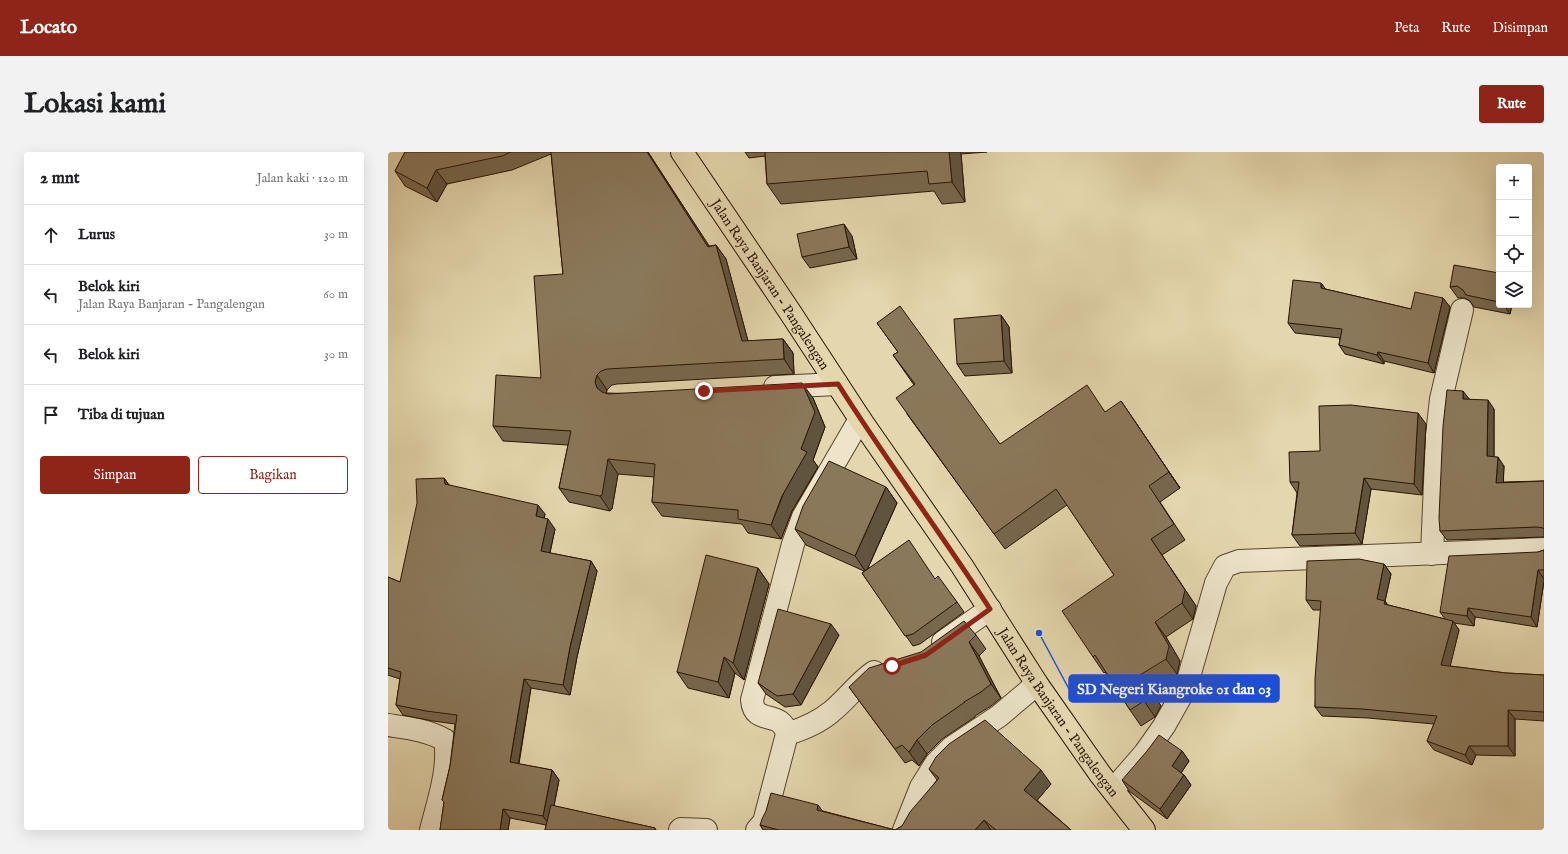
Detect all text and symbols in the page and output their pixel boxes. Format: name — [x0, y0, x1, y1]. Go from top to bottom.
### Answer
text: Locato — [20, 16, 77, 40]
text: Peta — [1394, 19, 1419, 37]
text: Rute — [1441, 19, 1470, 37]
text: Disimpan — [1492, 19, 1548, 37]
button: Rute — [1479, 85, 1544, 123]
text: Lokasi kami — [24, 87, 166, 122]
map controls — [1496, 164, 1532, 308]
button: + — [1496, 164, 1532, 200]
text: 2 mnt — [40, 168, 80, 189]
text: Jalan kaki · 120 m — [257, 170, 348, 187]
street label: Jalan Raya Banjaran - Pangalengan — [705, 194, 834, 374]
button: − — [1496, 200, 1532, 236]
icon: ahead — [40, 224, 62, 246]
text: Lurus — [78, 225, 115, 244]
text: 30 m — [324, 226, 348, 243]
button: locate — [1496, 236, 1532, 272]
button: layers — [1496, 272, 1532, 308]
text: Belok kiri — [78, 277, 140, 296]
icon: left — [40, 284, 62, 306]
text: 60 m — [323, 286, 348, 303]
text: Jalan Raya Banjaran - Pangalengan — [78, 296, 265, 313]
icon: left — [40, 344, 62, 366]
text: Belok kiri — [78, 345, 140, 364]
text: 30 m — [324, 346, 348, 363]
route end — [695, 382, 713, 400]
icon: arrive — [40, 404, 62, 426]
text: Tiba di tujuan — [78, 405, 165, 424]
button: Simpan — [40, 456, 190, 494]
button: Bagikan — [198, 456, 348, 494]
street label: Jalan Raya Banjaran - Pangalengan — [992, 623, 1123, 801]
route start — [883, 657, 901, 675]
callout: SD Negeri Kiangroke 01 dan 03 — [1069, 675, 1279, 702]
text: SD Negeri Kiangroke 01 dan 03 — [1077, 680, 1271, 699]

